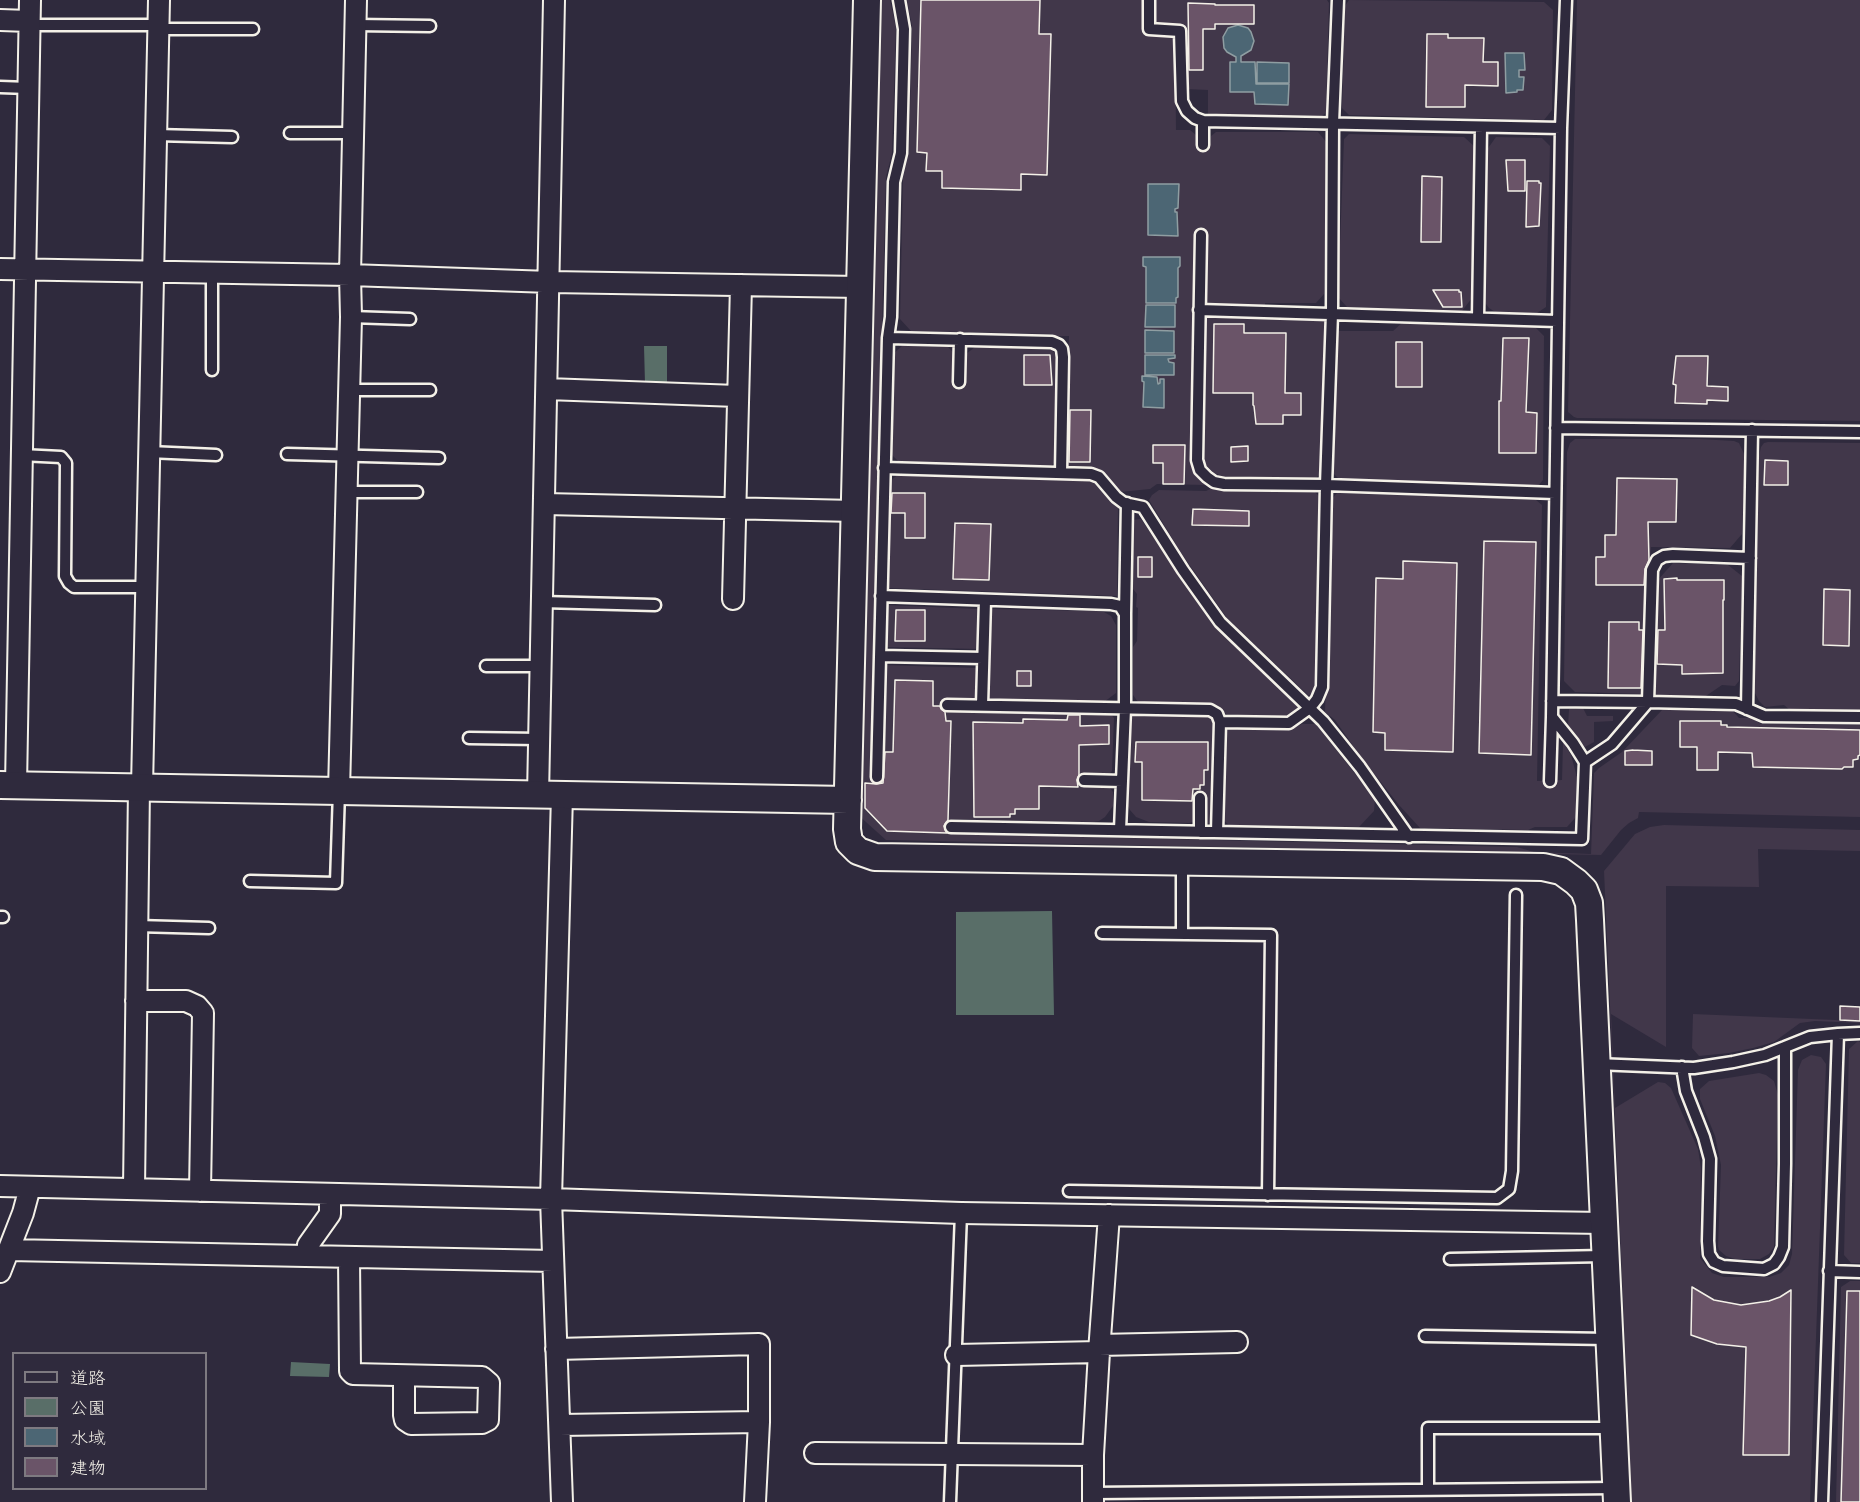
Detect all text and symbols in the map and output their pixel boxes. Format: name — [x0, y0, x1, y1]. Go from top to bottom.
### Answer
legend — [12, 1352, 207, 1490]
text: 道路 — [70, 1367, 106, 1391]
text: 公園 — [70, 1397, 106, 1421]
text: 水域 — [70, 1427, 106, 1451]
text: 建物 — [70, 1457, 106, 1481]

